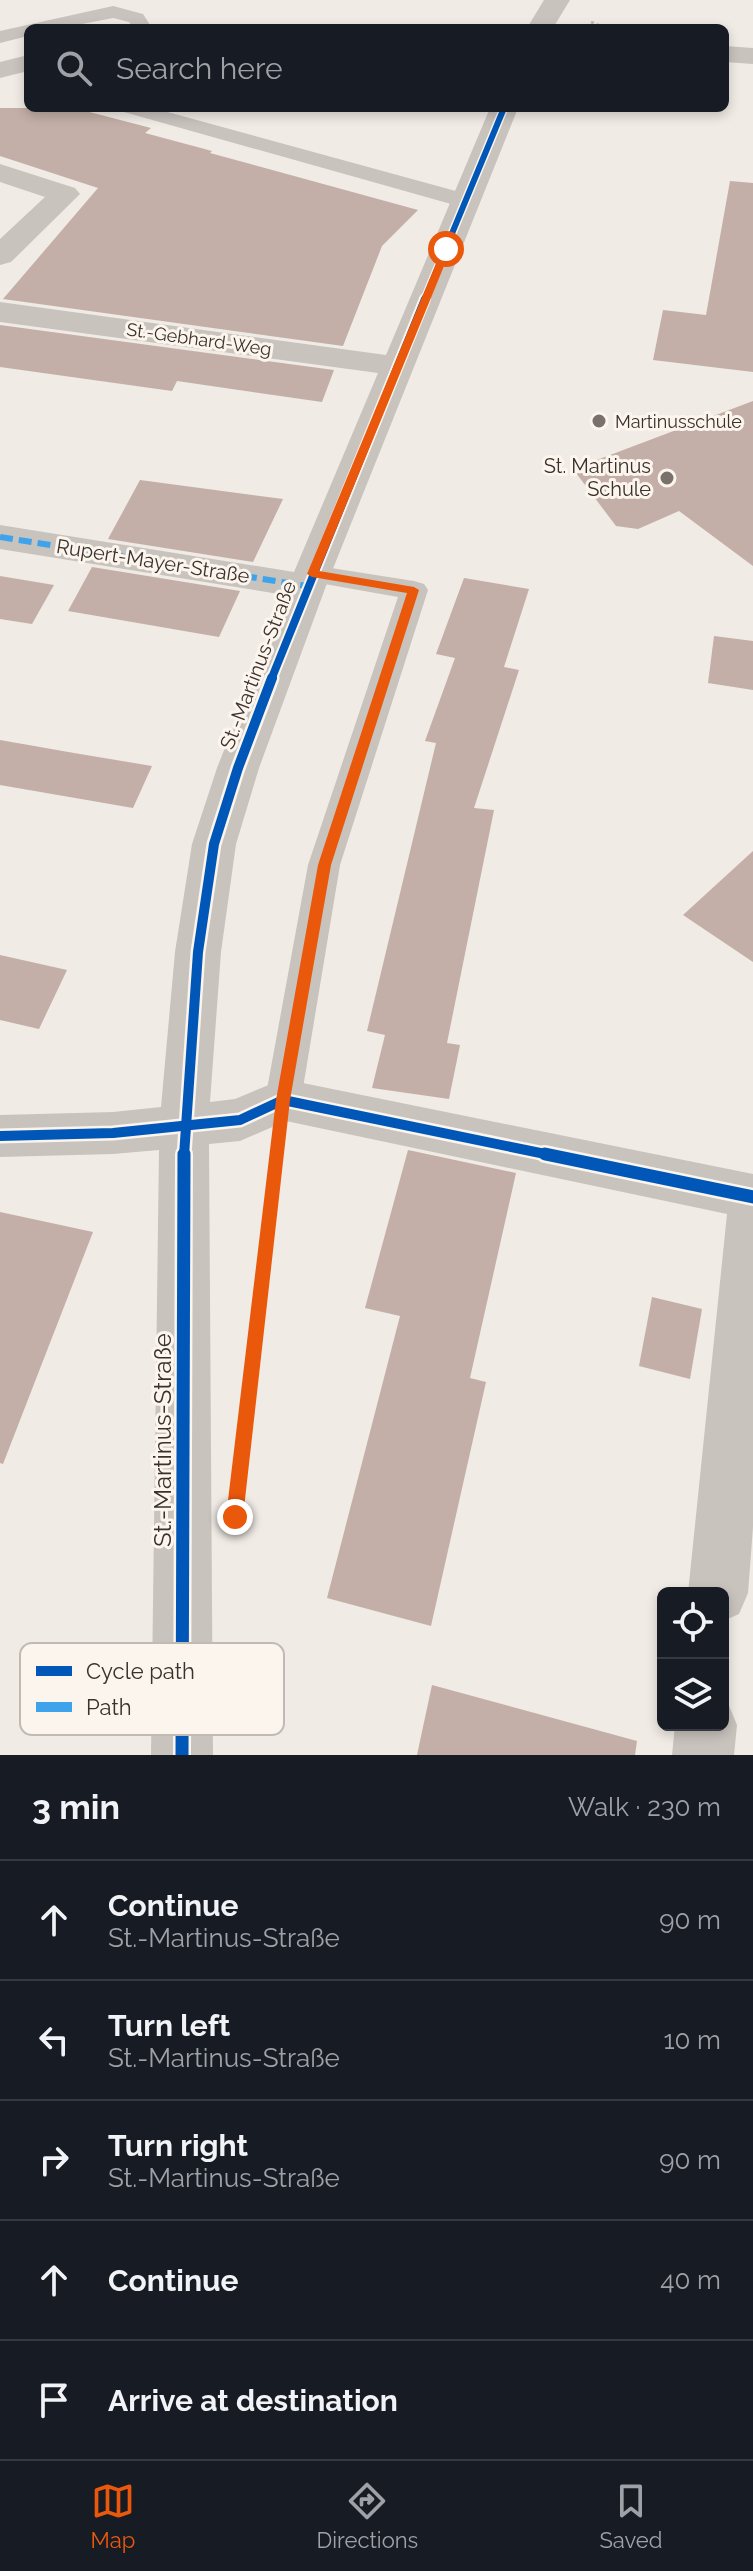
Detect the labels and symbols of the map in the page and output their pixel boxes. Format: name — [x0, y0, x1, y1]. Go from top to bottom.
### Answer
route start — [428, 231, 464, 267]
street label: St.-Gebhard-Weg — [125, 318, 273, 360]
place label: Martinusschule — [615, 411, 742, 432]
marker: Martinusschule — [590, 412, 608, 430]
place label: St. Martinus Schule — [544, 454, 651, 501]
marker: St. Martinus Schule — [658, 469, 676, 487]
street label: Rupert-Mayer-Straße — [55, 534, 252, 588]
street label: St.-Martinus-Straße — [215, 577, 301, 753]
street label: St.-Martinus-Straße — [148, 1333, 177, 1547]
route end — [217, 1499, 253, 1535]
legend — [20, 1643, 284, 1735]
text: Cycle path — [86, 1658, 195, 1684]
text: Path — [86, 1694, 132, 1720]

